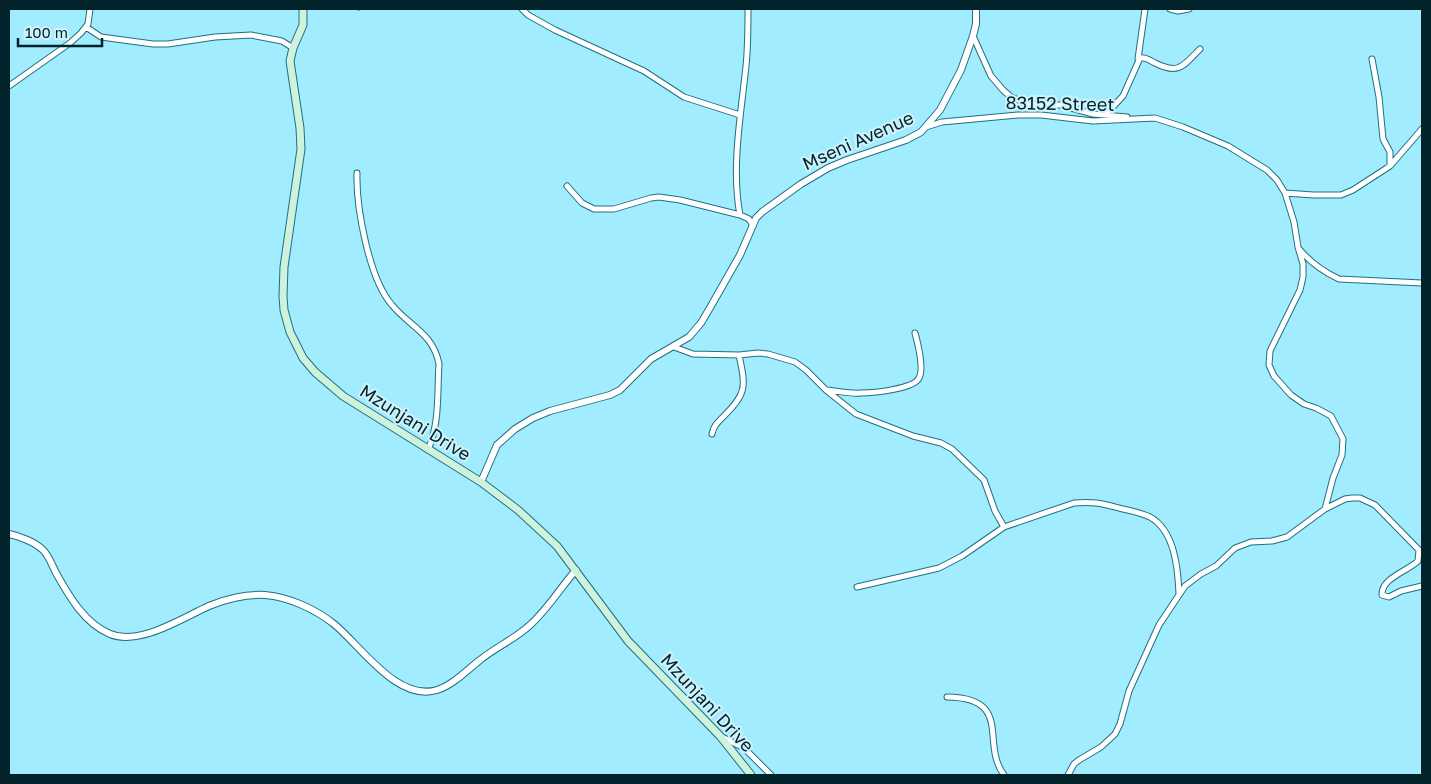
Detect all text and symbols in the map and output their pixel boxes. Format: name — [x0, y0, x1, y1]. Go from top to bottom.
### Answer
scale bar — [18, 15, 101, 47]
text: 100 m — [25, 23, 68, 41]
street label: 83152 Street — [1005, 91, 1115, 115]
street label: Mseni Avenue — [799, 106, 917, 174]
street label: Mzunjani Drive — [356, 379, 475, 465]
street label: Mzunjani Drive — [657, 649, 759, 756]

